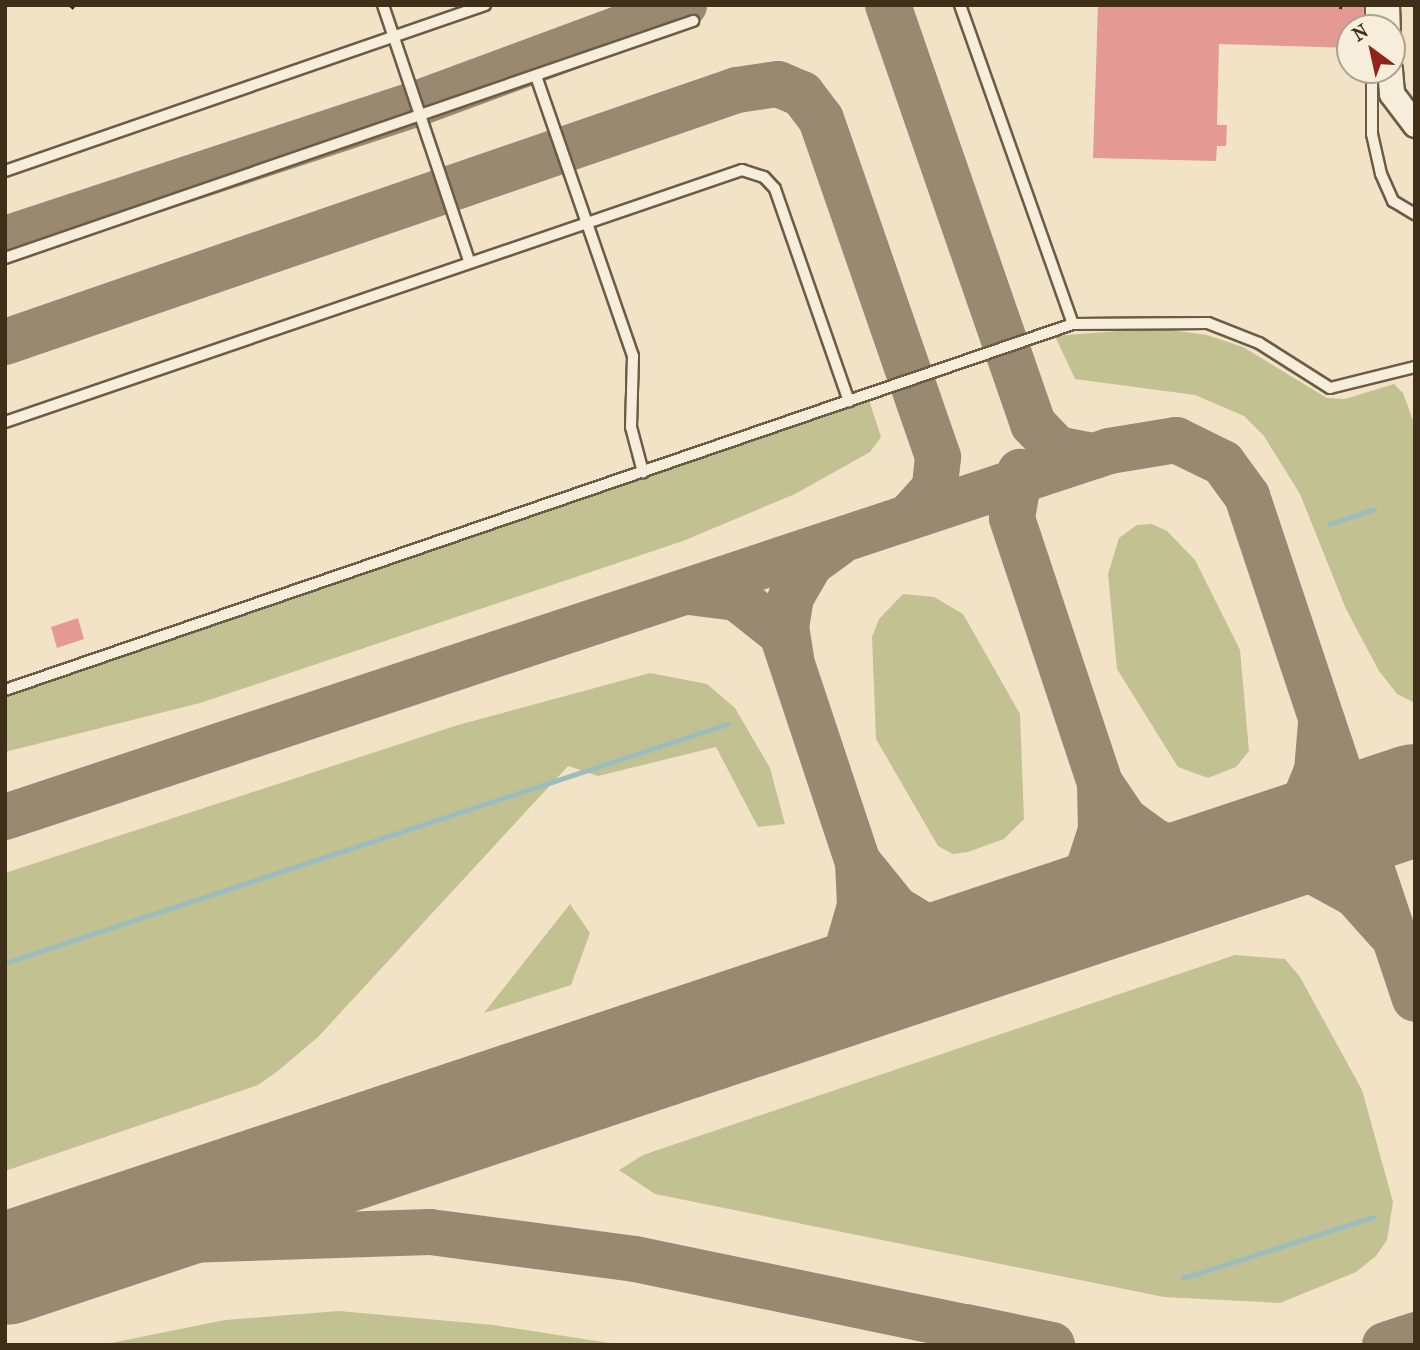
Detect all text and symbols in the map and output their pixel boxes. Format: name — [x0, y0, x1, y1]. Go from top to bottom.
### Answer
north arrow — [1336, 14, 1406, 84]
text: N — [1349, 20, 1373, 46]

